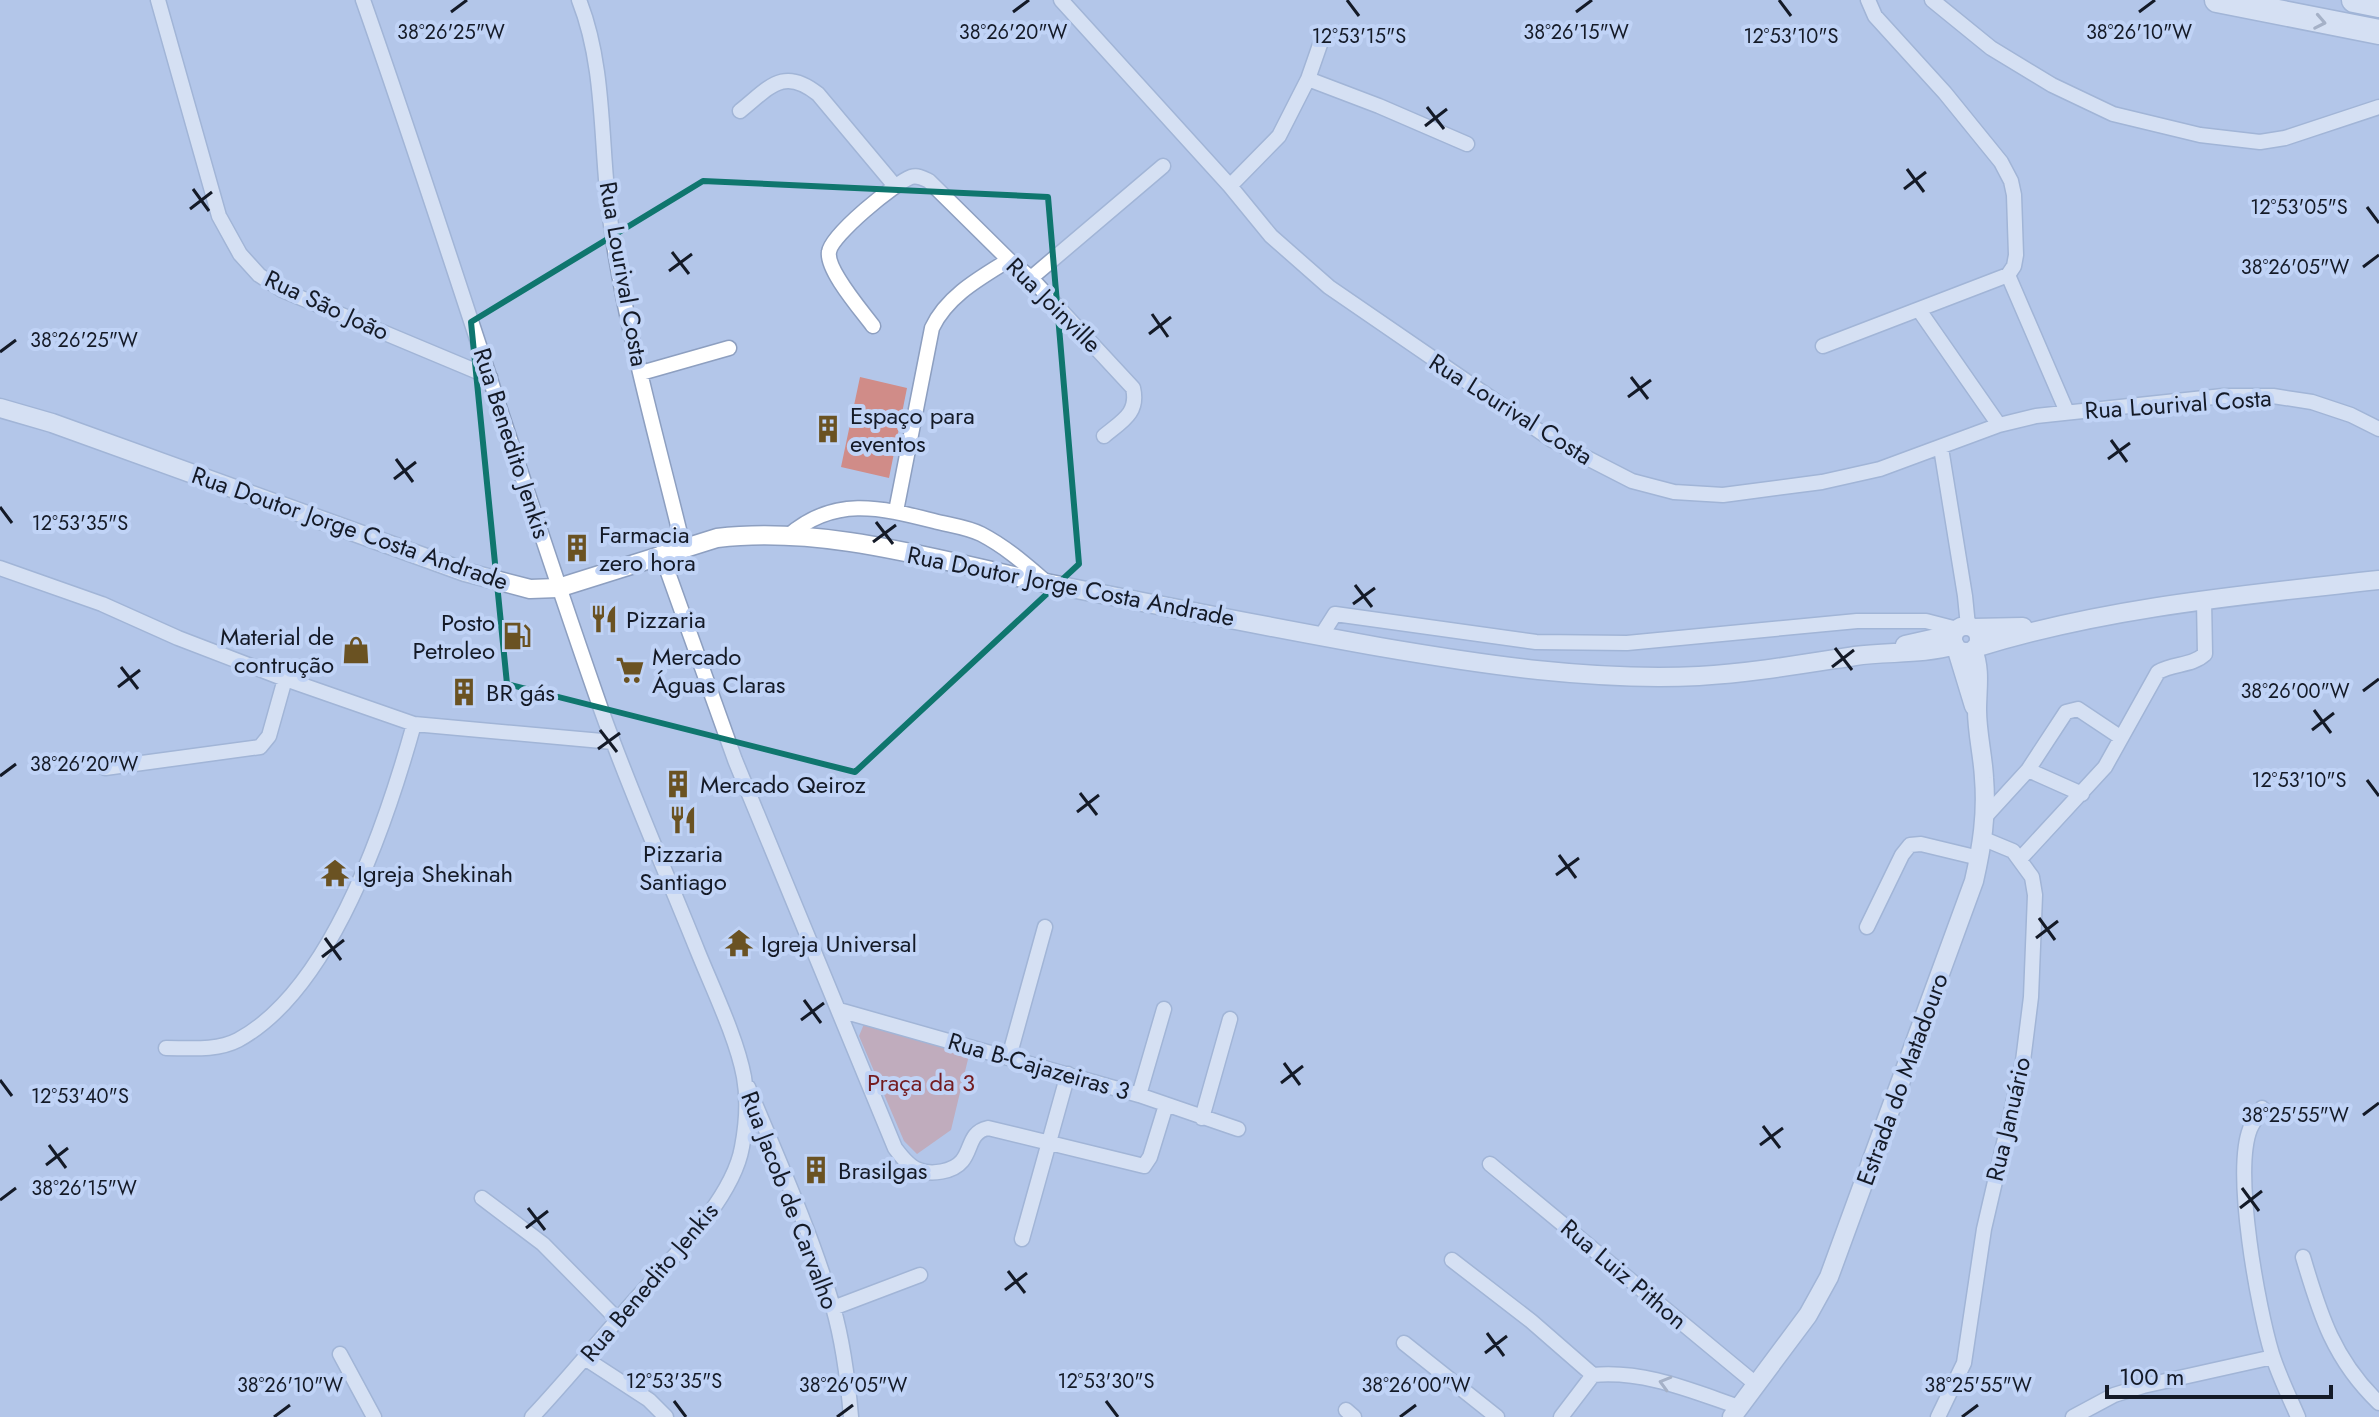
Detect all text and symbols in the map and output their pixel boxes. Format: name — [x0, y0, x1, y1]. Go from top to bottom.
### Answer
one-way arrow — [2313, 13, 2327, 30]
text: 38°26'25"W — [397, 18, 505, 47]
text: 38°26'20"W — [959, 18, 1067, 47]
text: 38°26'15"W — [1523, 18, 1629, 47]
text: 38°26'10"W — [2086, 18, 2192, 47]
text: 12°53'15"S — [1312, 22, 1406, 51]
text: 12°53'10"S — [1743, 22, 1839, 51]
street label: Rua Lourival Costa — [591, 179, 657, 369]
text: 12°53'05"S — [2250, 193, 2348, 222]
street label: Rua Joinville — [998, 249, 1110, 361]
text: 38°26'05"W — [2241, 253, 2349, 282]
street label: Rua São João — [259, 261, 395, 349]
text: 38°26'25"W — [30, 326, 138, 355]
street label: Rua Benedito Jenkis — [465, 343, 559, 543]
street label: Rua Lourival Costa — [1422, 345, 1600, 473]
street label: Rua Lourival Costa — [2083, 380, 2273, 428]
place label: Espaço para eventos — [850, 398, 975, 461]
building icon: Espaço para eventos — [813, 414, 843, 444]
street label: Rua Doutor Jorge Costa Andrade — [187, 457, 513, 599]
text: 12°53'35"S — [32, 509, 128, 538]
place label: Farmacia zero hora — [599, 517, 696, 580]
building icon: Farmacia zero hora — [562, 533, 592, 563]
street label: Rua Doutor Jorge Costa Andrade — [904, 537, 1238, 635]
place label: Pizzaria — [626, 602, 706, 637]
restaurant icon: Pizzaria — [589, 604, 619, 634]
place label: Posto Petroleo — [412, 605, 495, 668]
place label: Material de contrução — [220, 619, 334, 682]
fuel station icon: Posto Petroleo — [502, 621, 532, 651]
shop icon: Material de contrução — [341, 635, 371, 665]
place label: Mercado Águas Claras — [652, 639, 786, 702]
supermarket icon: Mercado Águas Claras — [615, 655, 645, 685]
place label: BR gás — [486, 675, 555, 710]
building icon: BR gás — [449, 677, 479, 707]
text: 38°26'00"W — [2240, 677, 2350, 706]
text: 38°26'20"W — [30, 750, 138, 779]
text: 12°53'10"S — [2251, 766, 2347, 795]
place label: Mercado Qeiroz — [700, 767, 866, 802]
building icon: Mercado Qeiroz — [663, 769, 693, 799]
restaurant icon: Pizzaria Santiago — [668, 805, 698, 835]
place label: Pizzaria Santiago — [639, 836, 727, 899]
place label: Igreja Shekinah — [357, 856, 513, 891]
temple icon: Igreja Shekinah — [320, 858, 350, 888]
place label: Igreja Universal — [761, 926, 917, 961]
temple icon: Igreja Universal — [724, 928, 754, 958]
street label: Estrada do Matadouro — [1847, 968, 1957, 1190]
street label: Rua B-Cajazeiras 3 — [944, 1023, 1134, 1109]
street label: Rua Januário — [1977, 1053, 2039, 1185]
park label: Praça da 3 — [867, 1065, 975, 1100]
text: 12°53'40"S — [31, 1082, 129, 1111]
street label: Rua Jacob de Carvalho — [732, 1086, 848, 1314]
text: 38°25'55"W — [2241, 1101, 2349, 1130]
place label: Brasilgas — [838, 1153, 928, 1188]
building icon: Brasilgas — [801, 1155, 831, 1185]
text: 38°26'15"W — [31, 1174, 137, 1203]
street label: Rua Benedito Jenkis — [572, 1195, 726, 1369]
street label: Rua Luiz Pithon — [1553, 1211, 1695, 1337]
scale bar — [2107, 1349, 2331, 1399]
text: 100 m — [2119, 1359, 2185, 1394]
text: 12°53'35"S — [626, 1367, 722, 1396]
text: 12°53'30"S — [1057, 1367, 1155, 1396]
text: 38°26'10"W — [237, 1371, 343, 1400]
text: 38°26'05"W — [799, 1371, 907, 1400]
text: 38°26'00"W — [1361, 1371, 1471, 1400]
text: 38°25'55"W — [1924, 1371, 2032, 1400]
one-way arrow — [1659, 1376, 1673, 1392]

